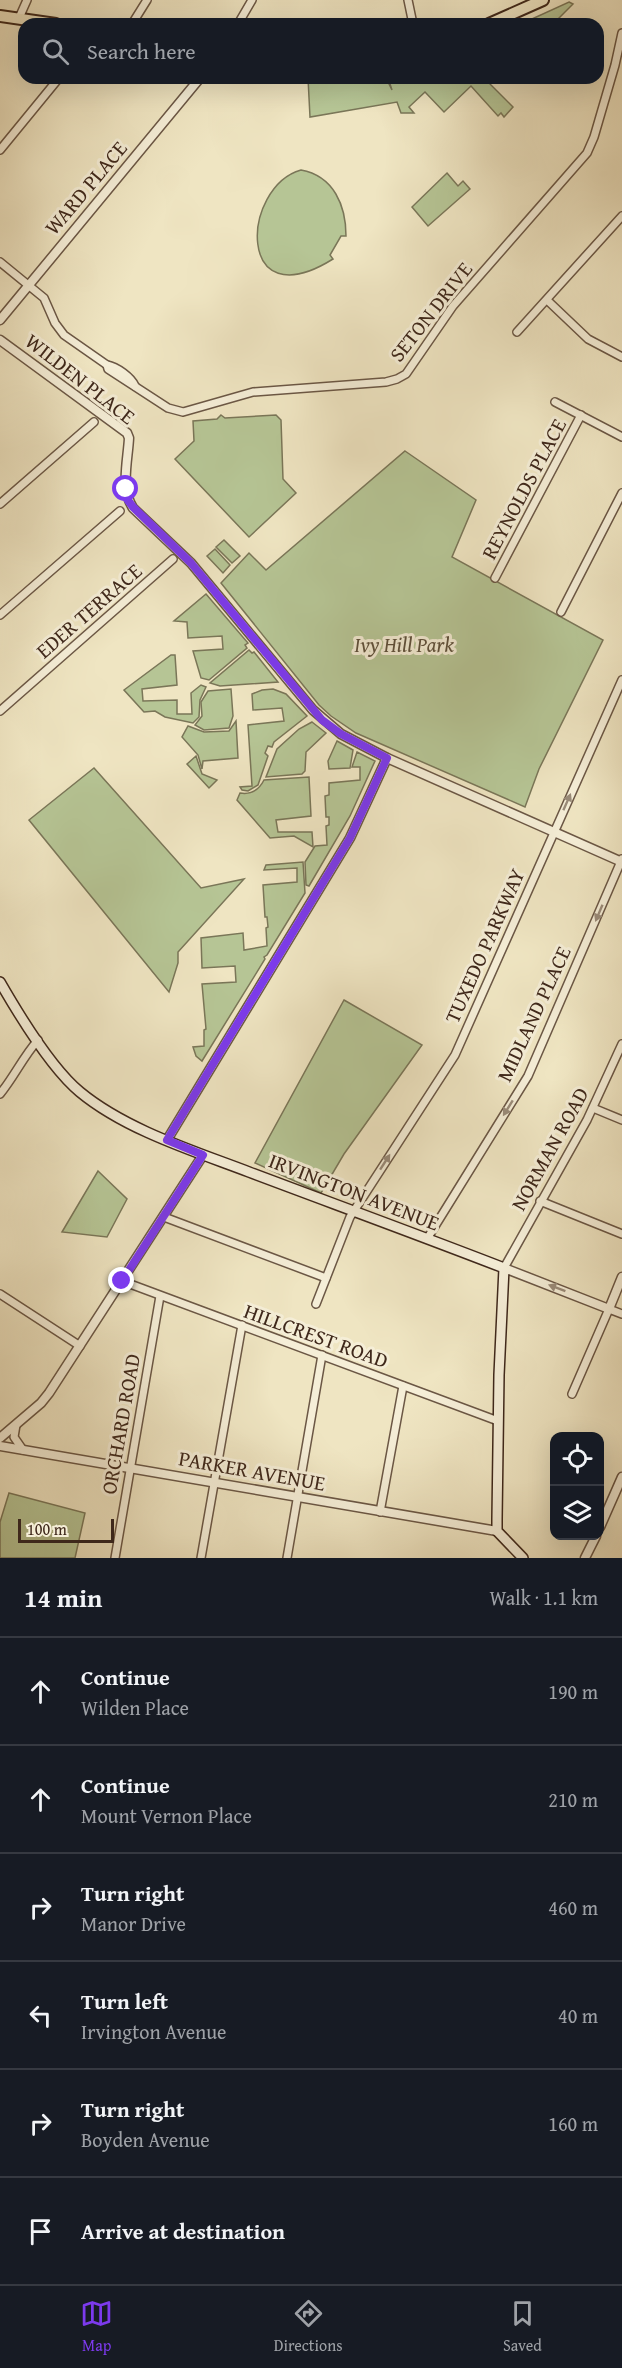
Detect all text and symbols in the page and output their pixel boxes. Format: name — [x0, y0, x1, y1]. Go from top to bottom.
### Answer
search box — [18, 18, 604, 84]
icon: search — [39, 35, 72, 68]
text: Search here — [87, 35, 196, 67]
street label: WARD PLACE — [37, 134, 134, 241]
street label: SETON DRIVE — [382, 255, 480, 368]
street label: WILDEN PLACE — [19, 326, 142, 432]
street label: REYNOLDS PLACE — [473, 412, 574, 565]
route start — [112, 475, 138, 501]
street label: EDER TERRACE — [29, 555, 149, 666]
park label: Ivy Hill Park — [354, 629, 454, 660]
one-way arrow — [563, 793, 572, 810]
street label: TUXEDO PARKWAY — [437, 863, 533, 1028]
one-way arrow — [594, 904, 603, 921]
street label: MIDLAND PLACE — [489, 941, 579, 1087]
street label: NORMAN ROAD — [503, 1081, 596, 1216]
one-way arrow — [502, 1100, 513, 1116]
street label: IRVINGTON AVENUE — [264, 1145, 444, 1238]
one-way arrow — [380, 1154, 391, 1171]
route end — [108, 1267, 134, 1293]
one-way arrow — [547, 1283, 565, 1293]
street label: HILLCREST ROAD — [240, 1295, 393, 1376]
street label: ORCHARD ROAD — [93, 1351, 148, 1497]
map controls — [550, 1432, 604, 1540]
button: locate — [550, 1432, 604, 1486]
street label: PARKER AVENUE — [176, 1442, 328, 1499]
button: layers — [550, 1486, 604, 1540]
scale bar — [18, 1516, 114, 1544]
text: 100 m — [27, 1517, 67, 1541]
text: 14 min — [24, 1578, 102, 1617]
text: Walk · 1.1 km — [489, 1583, 598, 1612]
text: Continue — [81, 1661, 170, 1693]
icon: ahead — [24, 1675, 57, 1708]
text: 190 m — [548, 1677, 598, 1706]
text: Wilden Place — [81, 1693, 189, 1722]
text: Continue — [81, 1769, 170, 1801]
icon: ahead — [24, 1783, 57, 1816]
text: 210 m — [548, 1785, 598, 1814]
text: Mount Vernon Place — [81, 1801, 252, 1830]
text: Turn right — [81, 1877, 184, 1909]
icon: right — [24, 1891, 57, 1924]
text: 460 m — [548, 1893, 598, 1922]
text: Manor Drive — [81, 1909, 186, 1938]
text: Turn left — [81, 1985, 168, 2017]
icon: left — [24, 1999, 57, 2032]
text: 40 m — [558, 2001, 598, 2030]
text: Irvington Avenue — [81, 2017, 227, 2046]
text: Turn right — [81, 2093, 184, 2125]
icon: right — [24, 2107, 57, 2140]
text: 160 m — [548, 2109, 598, 2138]
text: Boyden Avenue — [81, 2125, 210, 2154]
icon: arrive — [24, 2215, 57, 2248]
text: Arrive at destination — [81, 2215, 285, 2247]
tab: Map — [80, 2297, 113, 2357]
tab: Directions — [274, 2297, 343, 2357]
tab: Saved — [503, 2297, 542, 2357]

